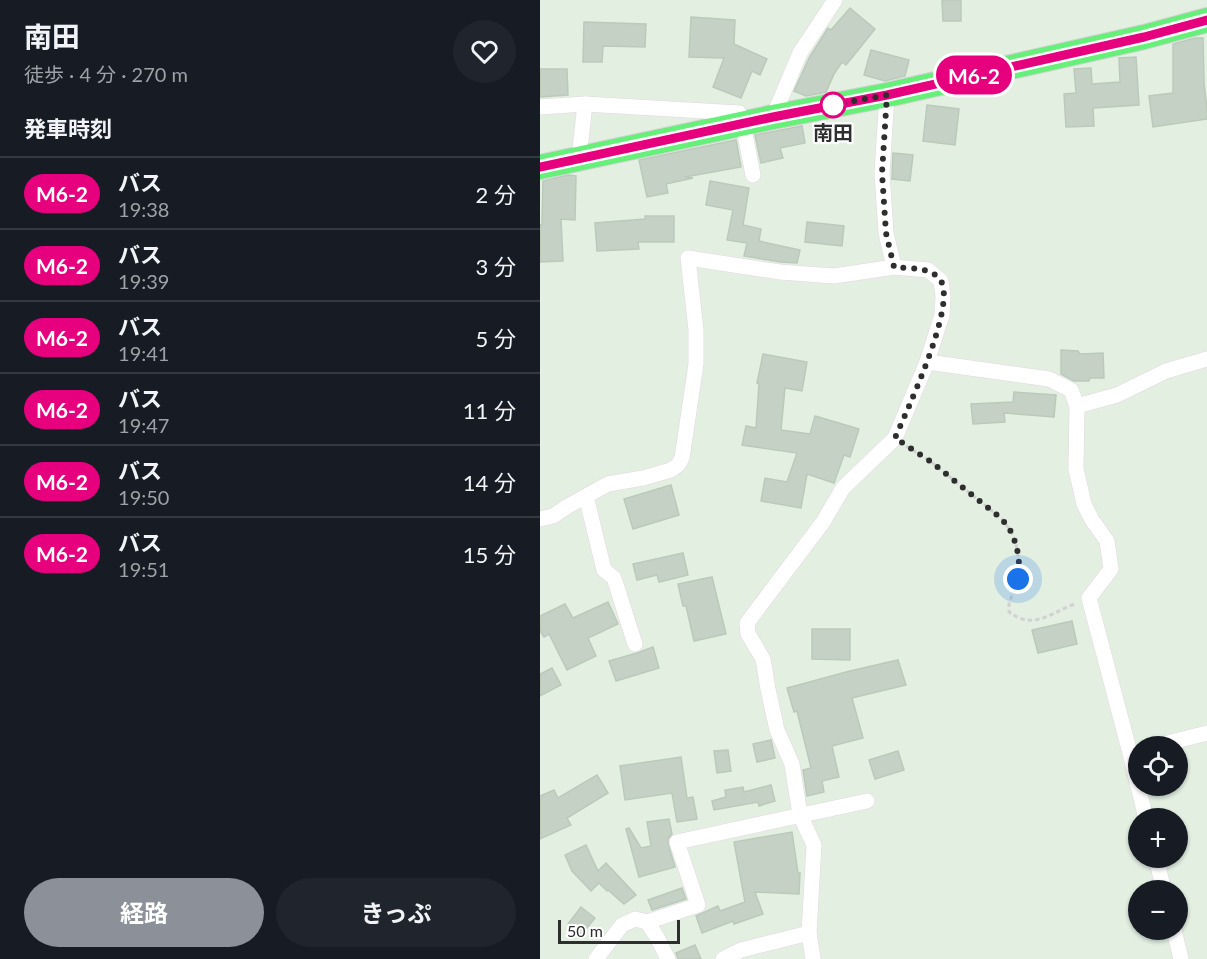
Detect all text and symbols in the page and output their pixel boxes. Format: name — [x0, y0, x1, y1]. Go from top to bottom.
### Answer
text: 南田 — [24, 19, 80, 53]
button: heart — [453, 20, 516, 83]
line badge: M6-2 — [932, 56, 1016, 94]
text: 徒歩 · 4 分 · 270 m — [24, 62, 188, 86]
text: M6-2 — [948, 63, 1000, 88]
marker: 南田 — [820, 92, 846, 118]
text: 発車時刻 — [24, 115, 112, 142]
place label: 南田 — [813, 120, 853, 144]
text: バス — [118, 169, 162, 196]
text: M6-2 — [36, 181, 88, 206]
text: 2 分 — [476, 181, 516, 208]
text: 19:38 — [118, 197, 169, 221]
text: バス — [118, 241, 162, 268]
text: M6-2 — [36, 253, 88, 278]
text: 3 分 — [476, 253, 516, 280]
text: 19:39 — [118, 269, 169, 293]
text: バス — [118, 313, 162, 340]
text: M6-2 — [36, 325, 88, 350]
text: 5 分 — [476, 325, 516, 352]
text: 19:41 — [118, 341, 169, 365]
text: バス — [118, 385, 162, 412]
text: M6-2 — [36, 397, 88, 422]
text: 11 分 — [463, 397, 516, 424]
text: 19:47 — [118, 413, 169, 437]
text: バス — [118, 457, 162, 484]
text: M6-2 — [36, 469, 88, 494]
text: 14 分 — [463, 469, 516, 496]
text: 19:50 — [118, 485, 169, 509]
text: バス — [118, 529, 162, 556]
text: M6-2 — [36, 541, 88, 566]
text: 15 分 — [463, 541, 516, 568]
text: 19:51 — [118, 557, 169, 581]
your location — [1003, 564, 1033, 594]
map controls — [1128, 736, 1188, 940]
button: locate — [1128, 736, 1188, 796]
button: + — [1128, 808, 1188, 868]
button: 経路 — [24, 878, 264, 947]
button: きっぷ — [276, 878, 516, 947]
button: − — [1128, 880, 1188, 940]
scale bar — [558, 917, 680, 944]
text: 50 m — [567, 921, 603, 940]

